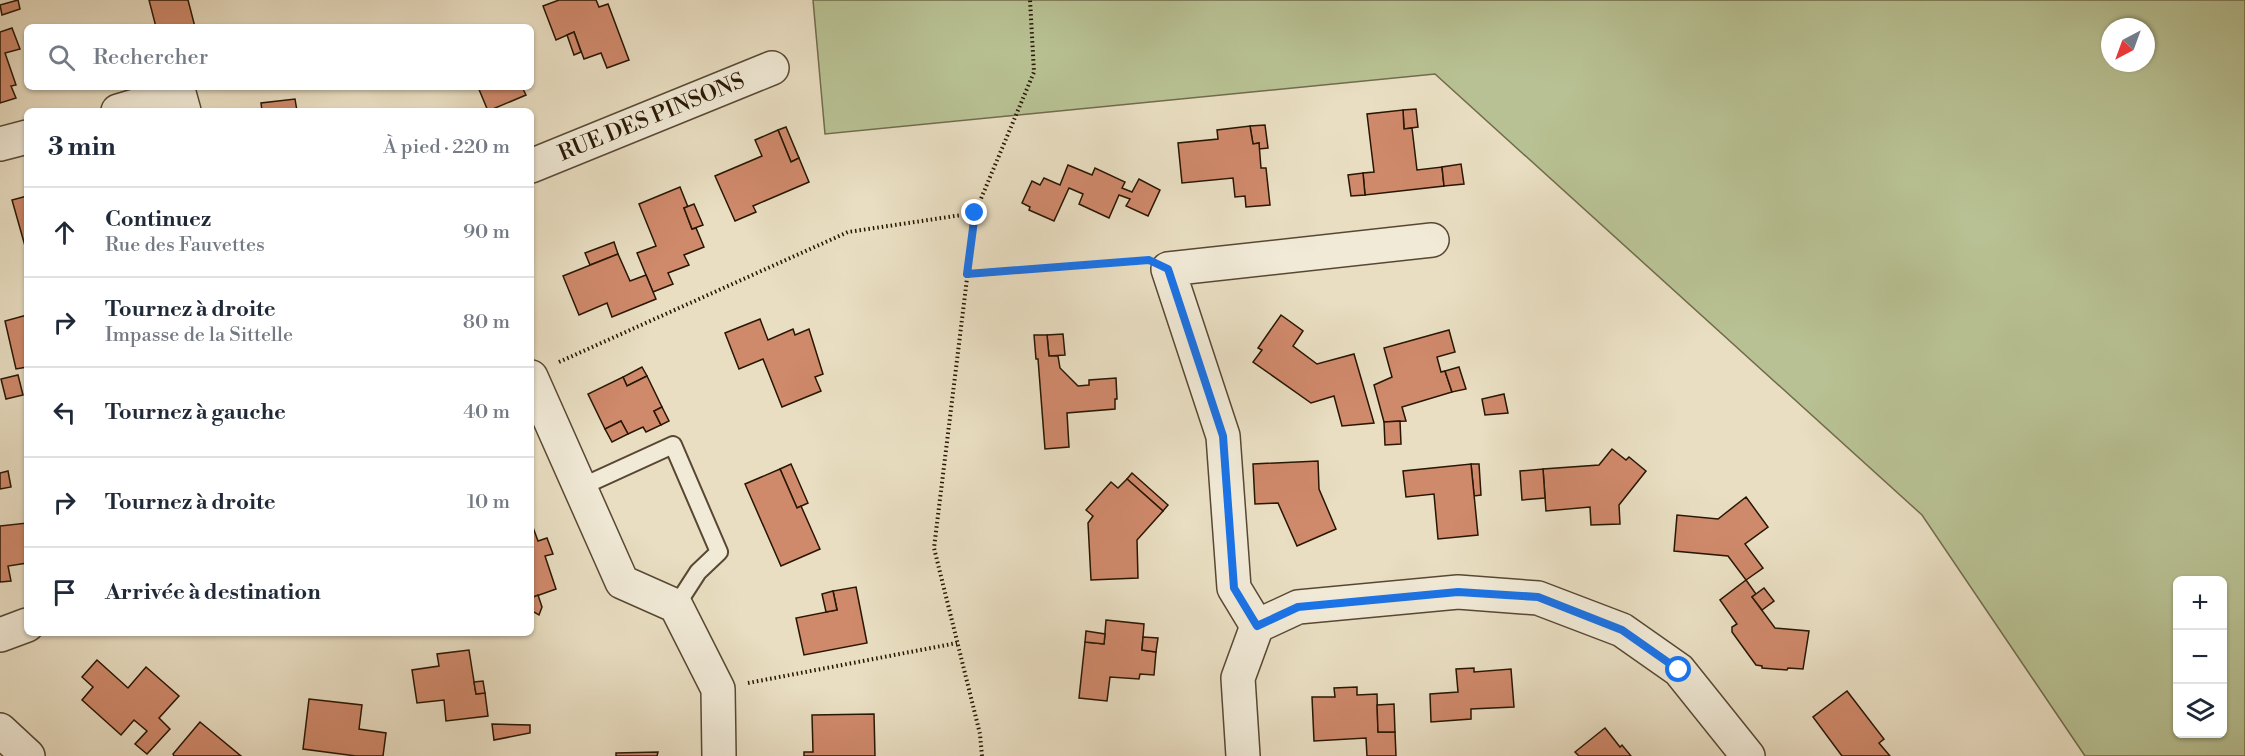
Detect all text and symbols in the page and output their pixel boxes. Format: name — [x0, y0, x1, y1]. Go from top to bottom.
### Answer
north arrow — [2101, 18, 2155, 72]
search box — [24, 24, 534, 90]
icon: search — [45, 41, 78, 74]
text: Rechercher — [93, 44, 208, 71]
street label: RUE DES PINSONS — [554, 67, 749, 167]
text: 3 min — [48, 131, 116, 163]
text: À pied · 220 m — [383, 135, 510, 160]
route end — [961, 199, 987, 225]
text: Continuez — [105, 206, 211, 233]
icon: ahead — [48, 216, 81, 249]
text: 90 m — [463, 220, 510, 245]
text: Rue des Fauvettes — [105, 233, 265, 258]
text: Tournez à droite — [105, 296, 276, 323]
icon: right — [48, 306, 81, 339]
text: 80 m — [463, 310, 510, 335]
text: Impasse de la Sittelle — [105, 323, 293, 348]
icon: left — [48, 396, 81, 429]
text: Tournez à gauche — [105, 399, 286, 426]
text: 40 m — [463, 400, 510, 425]
icon: right — [48, 486, 81, 519]
text: Tournez à droite — [105, 489, 276, 516]
text: 10 m — [467, 490, 510, 515]
icon: arrive — [48, 576, 81, 609]
map controls — [2173, 576, 2227, 738]
button: + — [2173, 576, 2227, 630]
text: Arrivée à destination — [105, 579, 321, 606]
button: − — [2173, 630, 2227, 684]
route start — [1665, 656, 1691, 682]
button: layers — [2173, 684, 2227, 738]

